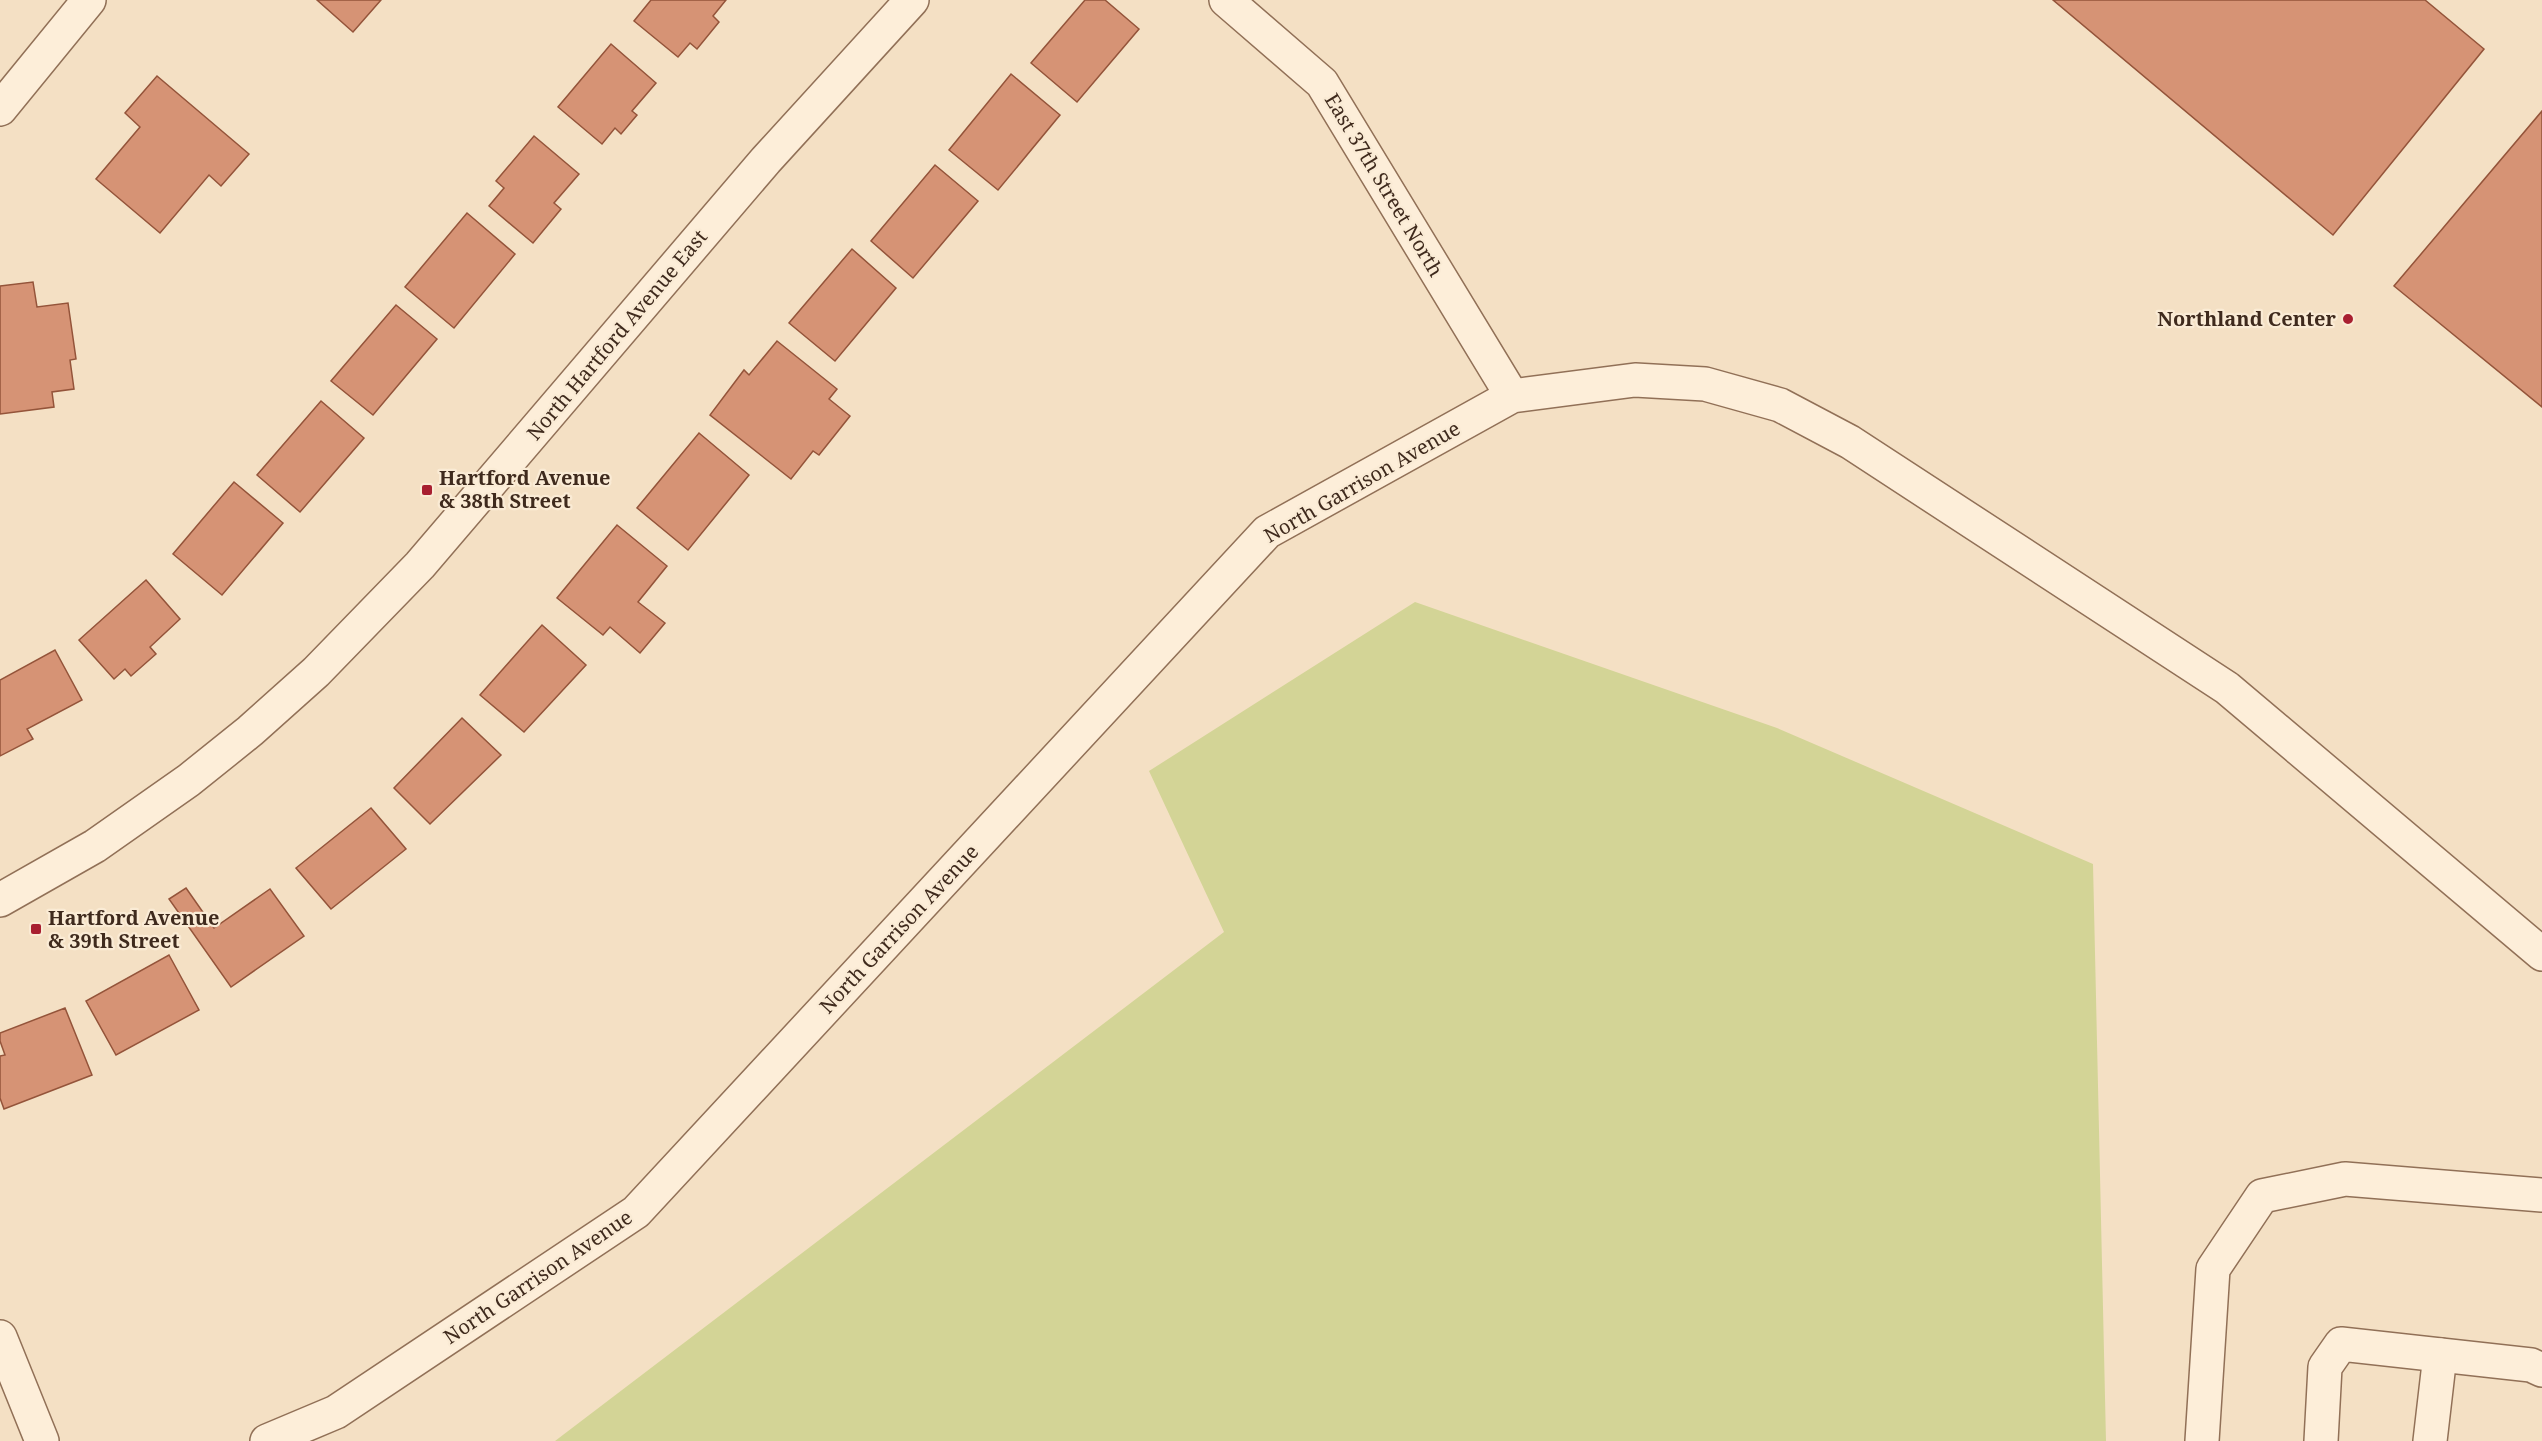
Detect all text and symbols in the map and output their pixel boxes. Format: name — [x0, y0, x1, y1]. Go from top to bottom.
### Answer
street label: East 37th Street North — [1319, 88, 1450, 282]
street label: North Hartford Avenue East — [520, 224, 713, 446]
place label: Northland Center — [2157, 305, 2337, 332]
marker: Northland Center — [2341, 312, 2355, 326]
street label: North Garrison Avenue — [1259, 414, 1465, 549]
place label: Hartford Avenue & 38th Street — [439, 464, 611, 514]
marker: Hartford Avenue & 38th Street — [420, 483, 434, 497]
street label: North Garrison Avenue — [813, 838, 984, 1019]
place label: Hartford Avenue & 39th Street — [48, 904, 220, 954]
marker: Hartford Avenue & 39th Street — [29, 922, 43, 936]
street label: North Garrison Avenue — [438, 1203, 637, 1350]

